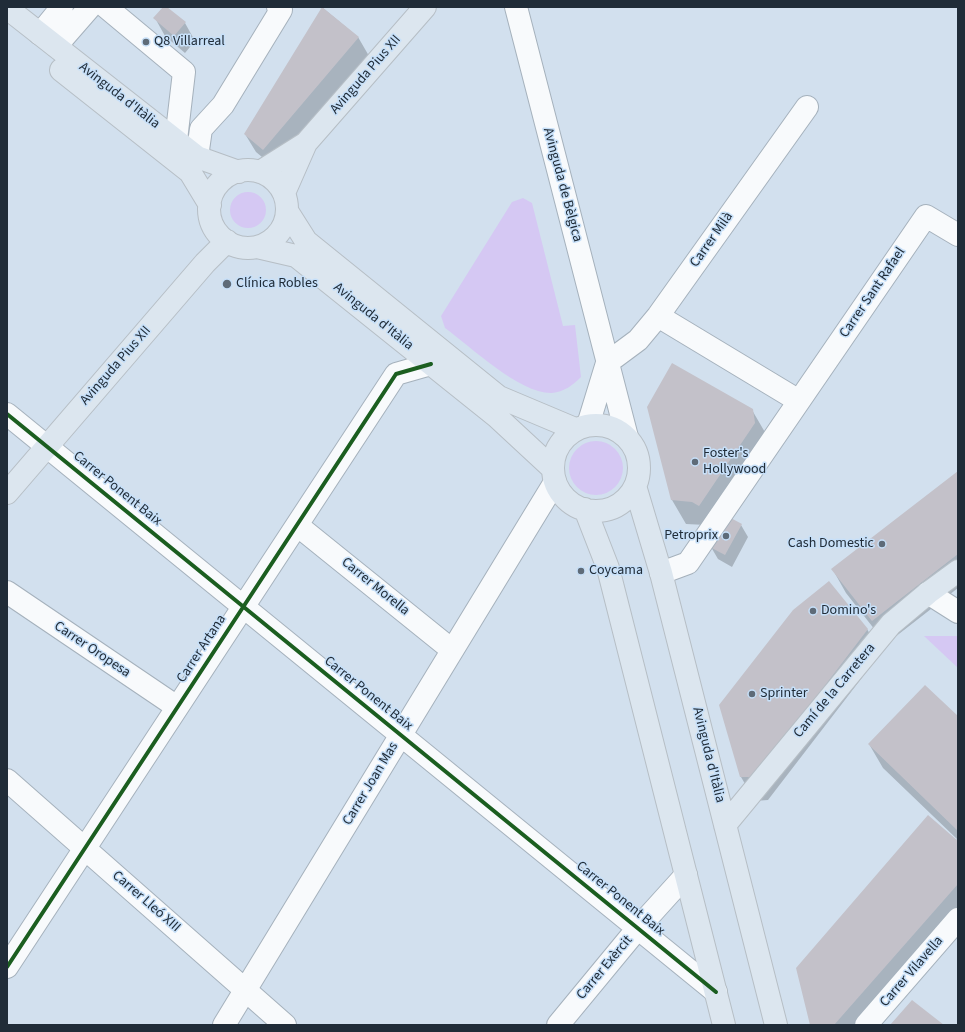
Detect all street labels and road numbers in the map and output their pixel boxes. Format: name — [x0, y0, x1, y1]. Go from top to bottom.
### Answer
street label: Avinguda Pius XII — [327, 32, 405, 118]
street label: Avinguda d'Itàlia — [75, 59, 163, 133]
street label: Avinguda de Bèlgica — [539, 126, 585, 244]
street label: Carrer Milà — [687, 209, 737, 271]
street label: Carrer Sant Rafael — [837, 245, 909, 341]
street label: Avinguda d'Itàlia — [330, 280, 416, 354]
street label: Avinguda Pius XII — [77, 323, 155, 409]
street label: Carrer Ponent Baix — [69, 448, 165, 530]
street label: Carrer Morella — [338, 554, 412, 620]
street label: Carrer Artana — [174, 612, 230, 686]
street label: Carrer Oropesa — [51, 618, 133, 682]
street label: Camí de la Carretera — [791, 640, 879, 742]
street label: Carrer Ponent Baix — [320, 653, 416, 735]
street label: Avinguda d'Itàlia — [688, 705, 728, 805]
street label: Carrer Joan Mas — [340, 739, 402, 829]
street label: Carrer Ponent Baix — [572, 858, 668, 940]
street label: Carrer Lleó XIII — [108, 868, 184, 936]
street label: Carrer Exèrcit — [573, 933, 637, 1003]
street label: Carrer Vilavella — [877, 933, 947, 1011]

